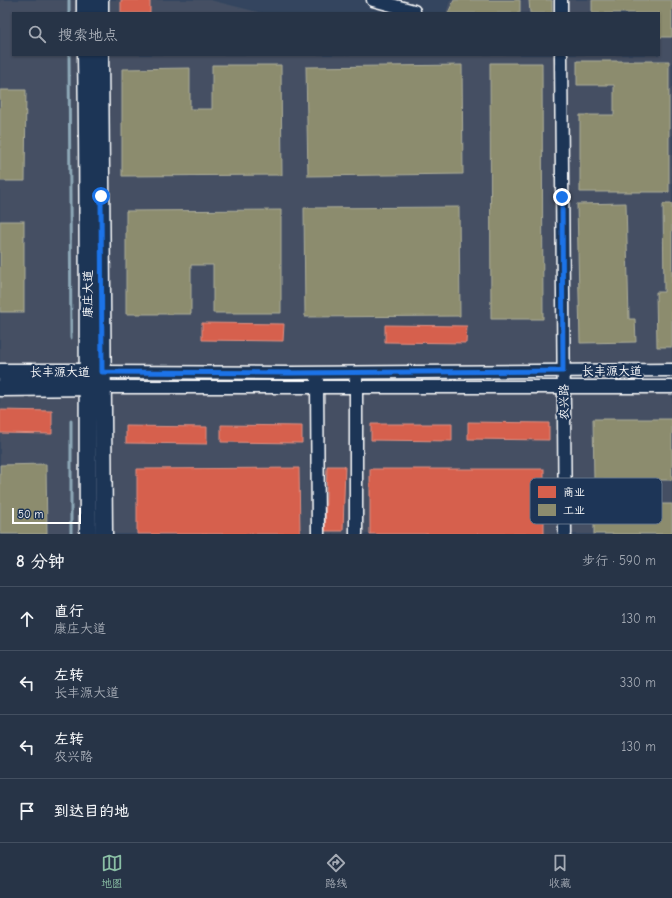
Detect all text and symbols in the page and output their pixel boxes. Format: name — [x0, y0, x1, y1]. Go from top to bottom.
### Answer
search box — [12, 12, 660, 56]
icon: search — [26, 23, 48, 45]
text: 搜索地点 — [58, 26, 118, 44]
route start — [92, 187, 110, 205]
route end — [553, 188, 571, 206]
street label: 康庄大道 — [81, 270, 95, 318]
street label: 长丰源大道 — [582, 364, 642, 378]
street label: 长丰源大道 — [30, 365, 90, 379]
street label: 农兴路 — [557, 384, 571, 420]
legend — [530, 478, 662, 524]
text: 商业 — [563, 486, 585, 499]
text: 工业 — [563, 504, 585, 517]
scale bar — [12, 506, 81, 525]
text: 50 m — [18, 508, 43, 521]
text: 8 分钟 — [16, 552, 65, 571]
text: 步行 · 590 m — [582, 553, 656, 568]
text: 直行 — [54, 602, 84, 620]
icon: ahead — [16, 608, 38, 630]
text: 130 m — [621, 611, 656, 626]
text: 康庄大道 — [54, 621, 106, 636]
text: 左转 — [54, 666, 84, 684]
icon: left — [16, 672, 38, 694]
text: 330 m — [620, 675, 656, 690]
text: 长丰源大道 — [54, 685, 119, 700]
text: 左转 — [54, 730, 84, 748]
icon: left — [16, 736, 38, 758]
text: 130 m — [621, 739, 656, 754]
text: 农兴路 — [54, 749, 93, 764]
icon: arrive — [16, 800, 38, 822]
text: 到达目的地 — [54, 802, 129, 820]
tab: 地图 — [101, 852, 123, 890]
tab: 路线 — [325, 852, 347, 890]
tab: 收藏 — [549, 852, 571, 890]

